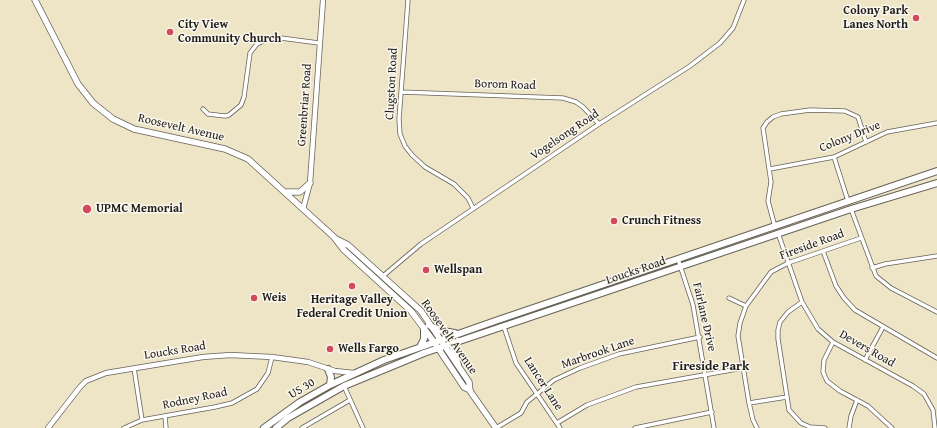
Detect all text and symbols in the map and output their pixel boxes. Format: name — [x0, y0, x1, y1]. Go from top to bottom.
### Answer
place label: Colony Park Lanes North — [843, 4, 908, 32]
marker: Colony Park Lanes North — [911, 13, 921, 23]
place label: City View Community Church — [178, 18, 281, 46]
marker: City View Community Church — [165, 27, 175, 37]
street label: Clugston Road — [383, 48, 401, 120]
street label: Greenbriar Road — [295, 63, 315, 147]
street label: Borom Road — [474, 77, 536, 93]
street label: Vogelsong Road — [528, 107, 602, 163]
street label: Roosevelt Avenue — [137, 111, 225, 145]
street label: Colony Drive — [817, 118, 883, 156]
place label: UPMC Memorial — [96, 202, 183, 216]
marker: UPMC Memorial — [81, 203, 93, 215]
place label: Crunch Fitness — [622, 214, 701, 228]
marker: Crunch Fitness — [609, 216, 619, 226]
street label: Fireside Road — [778, 227, 846, 263]
street label: Loucks Road — [604, 254, 668, 288]
place label: Wellspan — [434, 263, 482, 277]
marker: Wellspan — [421, 265, 431, 275]
marker: Heritage Valley Federal Credit Union — [347, 281, 357, 291]
street label: Fairlane Drive — [689, 281, 719, 353]
place label: Weis — [262, 291, 287, 305]
marker: Weis — [249, 293, 259, 303]
place label: Heritage Valley Federal Credit Union — [297, 293, 407, 321]
street label: Roosevelt Avenue — [418, 297, 480, 377]
street label: Devers Road — [837, 327, 897, 371]
street label: Marbrook Lane — [560, 334, 636, 372]
street label: Loucks Road — [143, 339, 207, 363]
place label: Wells Fargo — [338, 342, 399, 356]
marker: Wells Fargo — [325, 344, 335, 354]
street label: Lancer Lane — [520, 355, 566, 413]
district label: Fireside Park — [673, 359, 749, 375]
street label: US 30 — [286, 376, 318, 402]
street label: Rodney Road — [161, 385, 229, 413]

